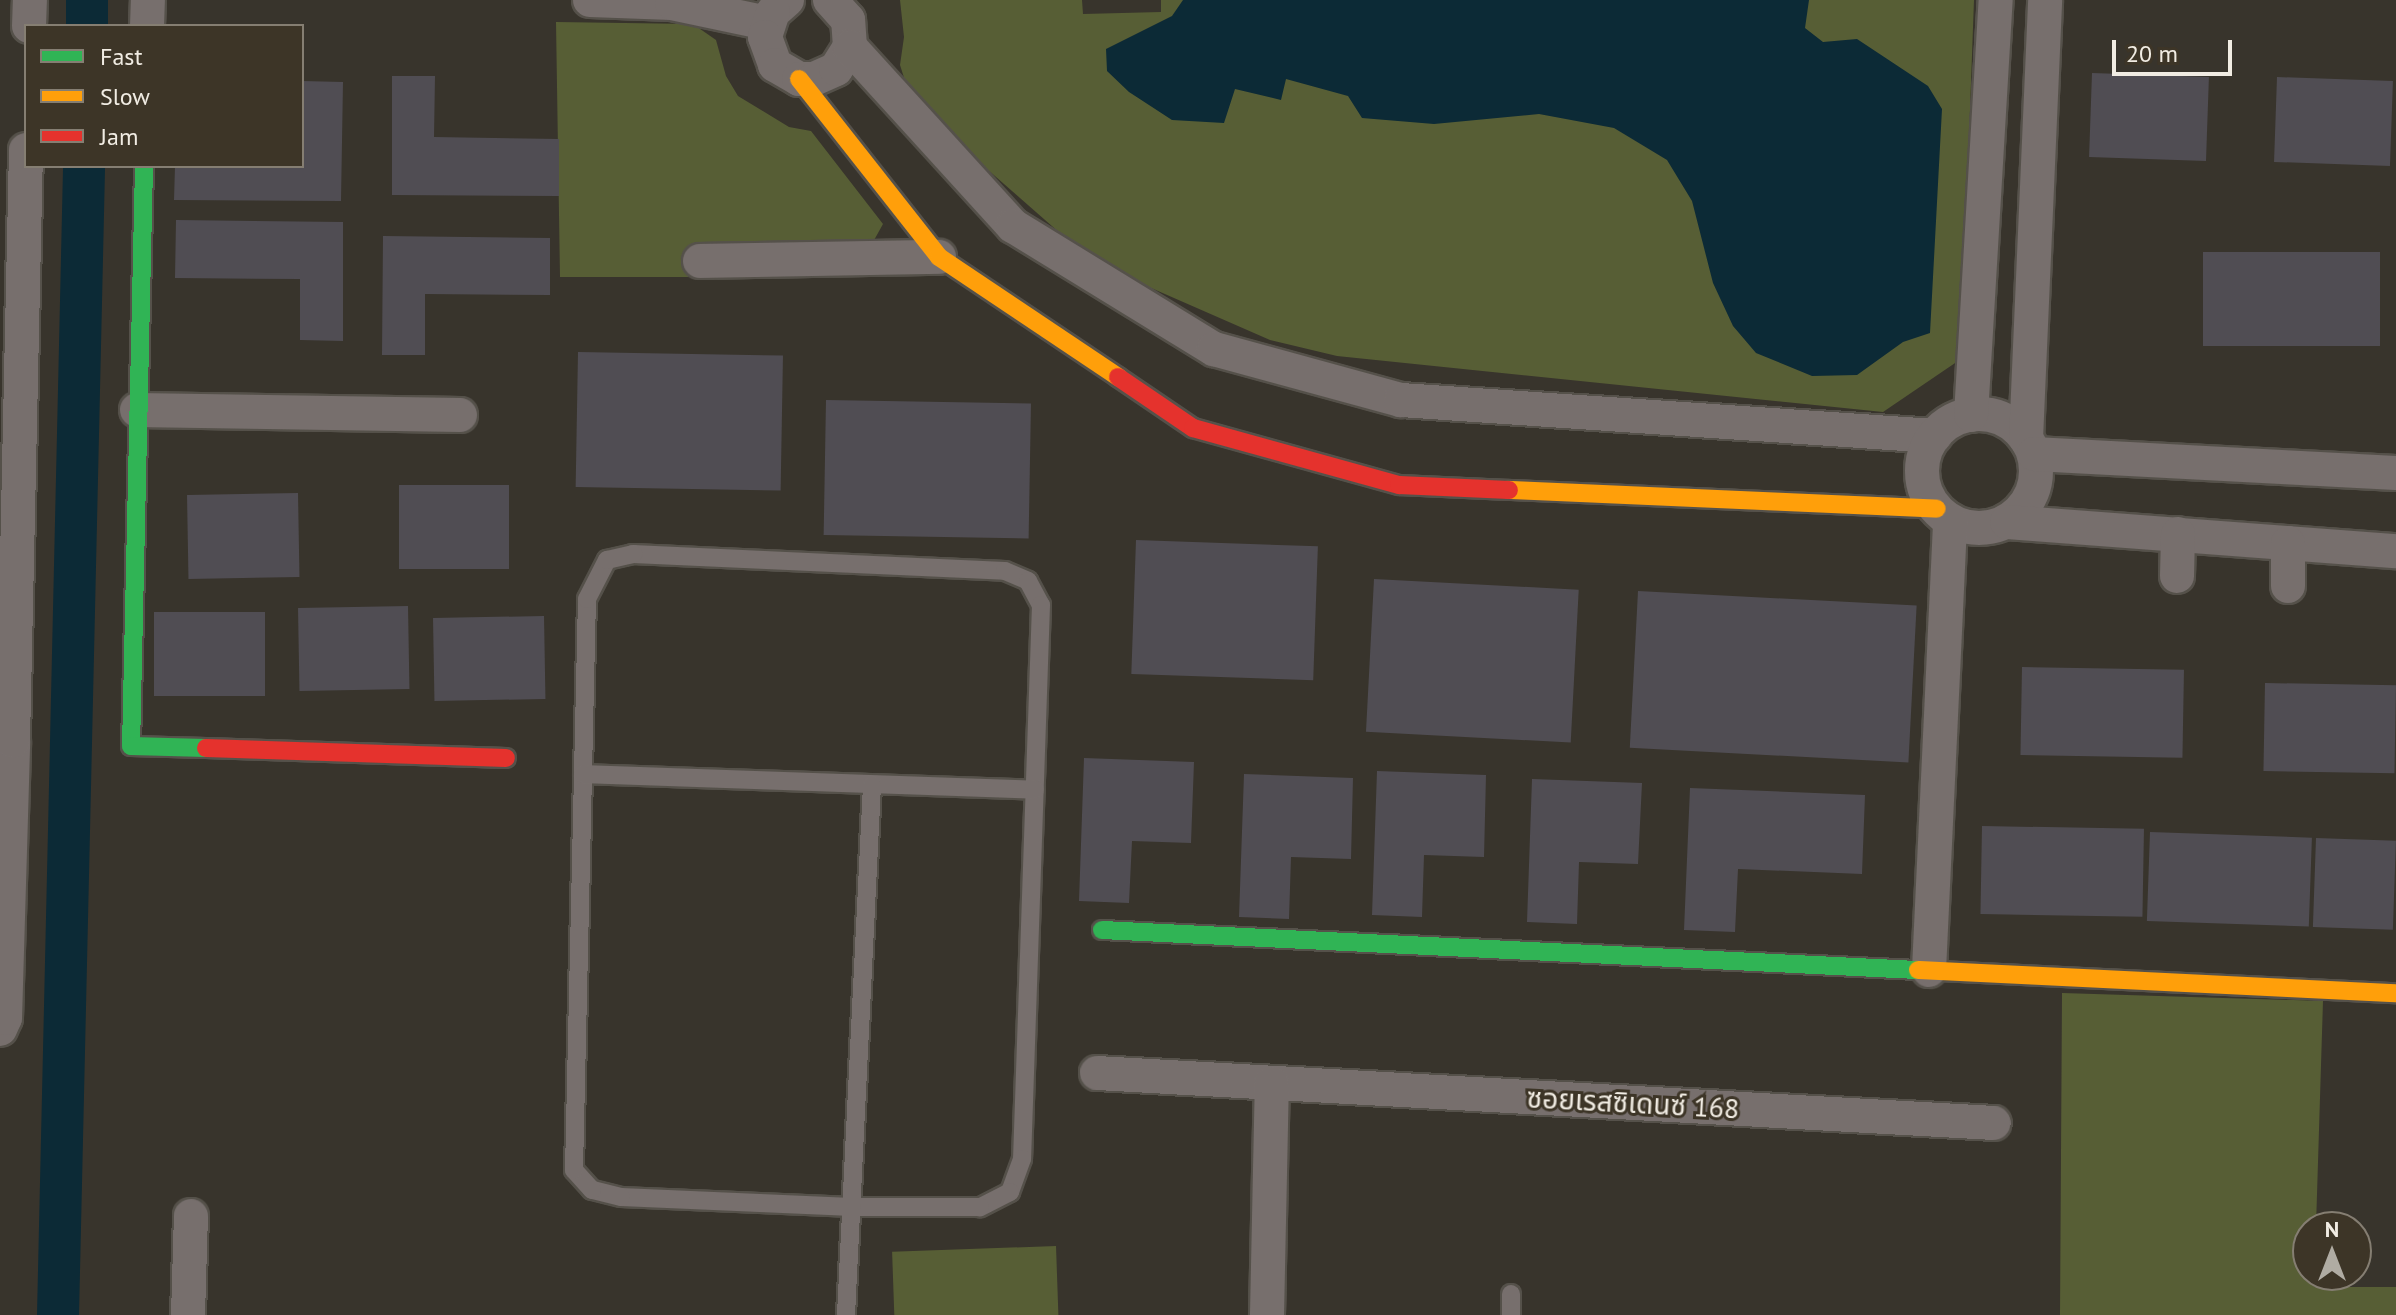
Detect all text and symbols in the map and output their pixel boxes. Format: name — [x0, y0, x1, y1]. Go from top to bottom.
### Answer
legend — [24, 24, 304, 168]
scale bar — [2116, 24, 2236, 74]
text: 20 m — [2126, 38, 2178, 69]
text: Fast — [100, 41, 143, 72]
text: Slow — [100, 81, 150, 112]
text: Jam — [100, 121, 138, 152]
street label: ซอยเรสซิเดนซ์ 168 — [1526, 1081, 1740, 1125]
north arrow — [2292, 1211, 2372, 1291]
text: N — [2325, 1215, 2339, 1243]

